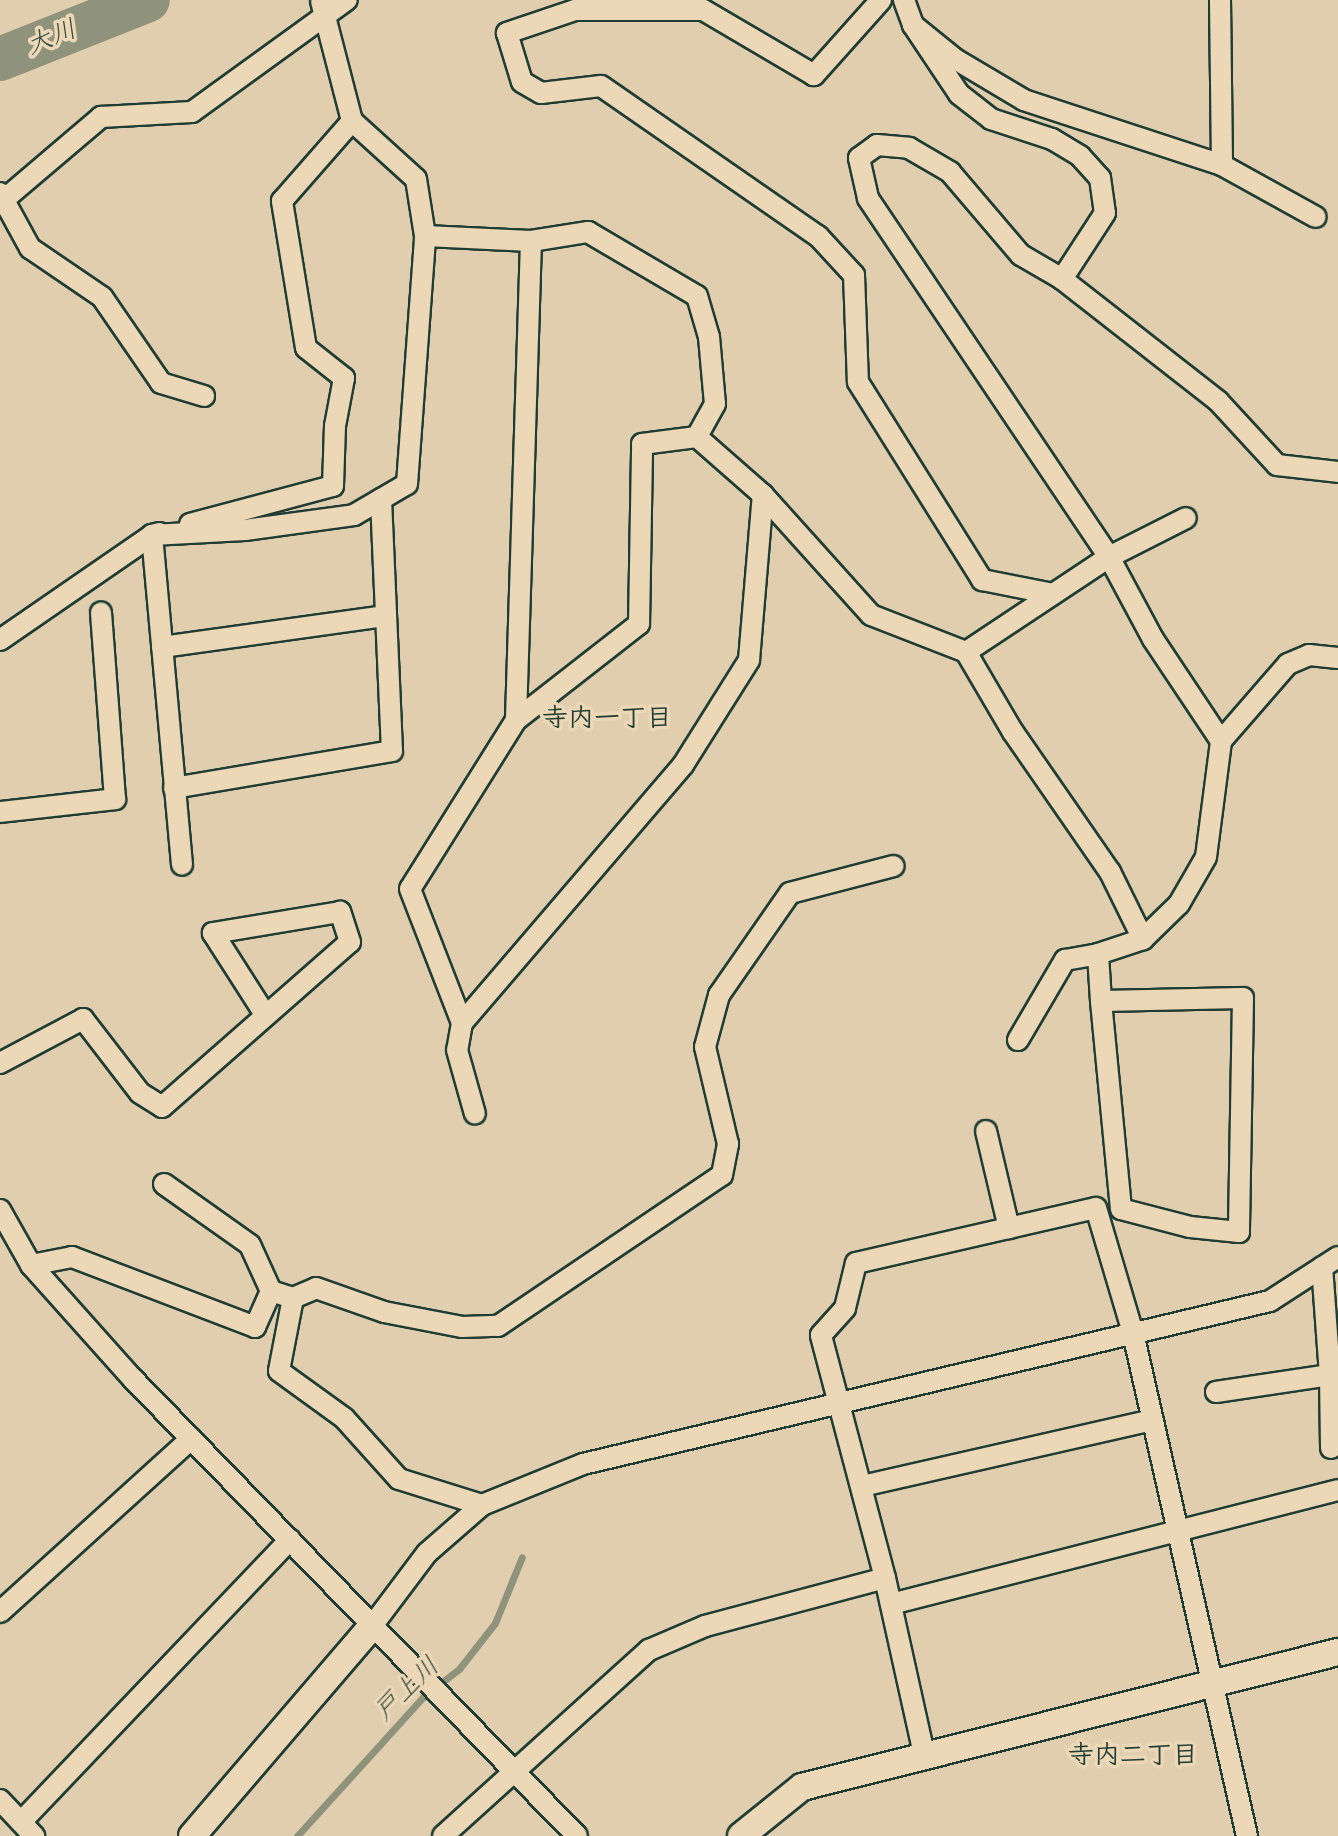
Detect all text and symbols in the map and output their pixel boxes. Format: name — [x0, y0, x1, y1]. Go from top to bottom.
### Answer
water label: 大川 — [22, 15, 82, 63]
district label: 寺内一丁目 — [542, 704, 672, 736]
water label: 戸上川 — [369, 1652, 447, 1728]
district label: 寺内二丁目 — [1068, 1741, 1198, 1773]

